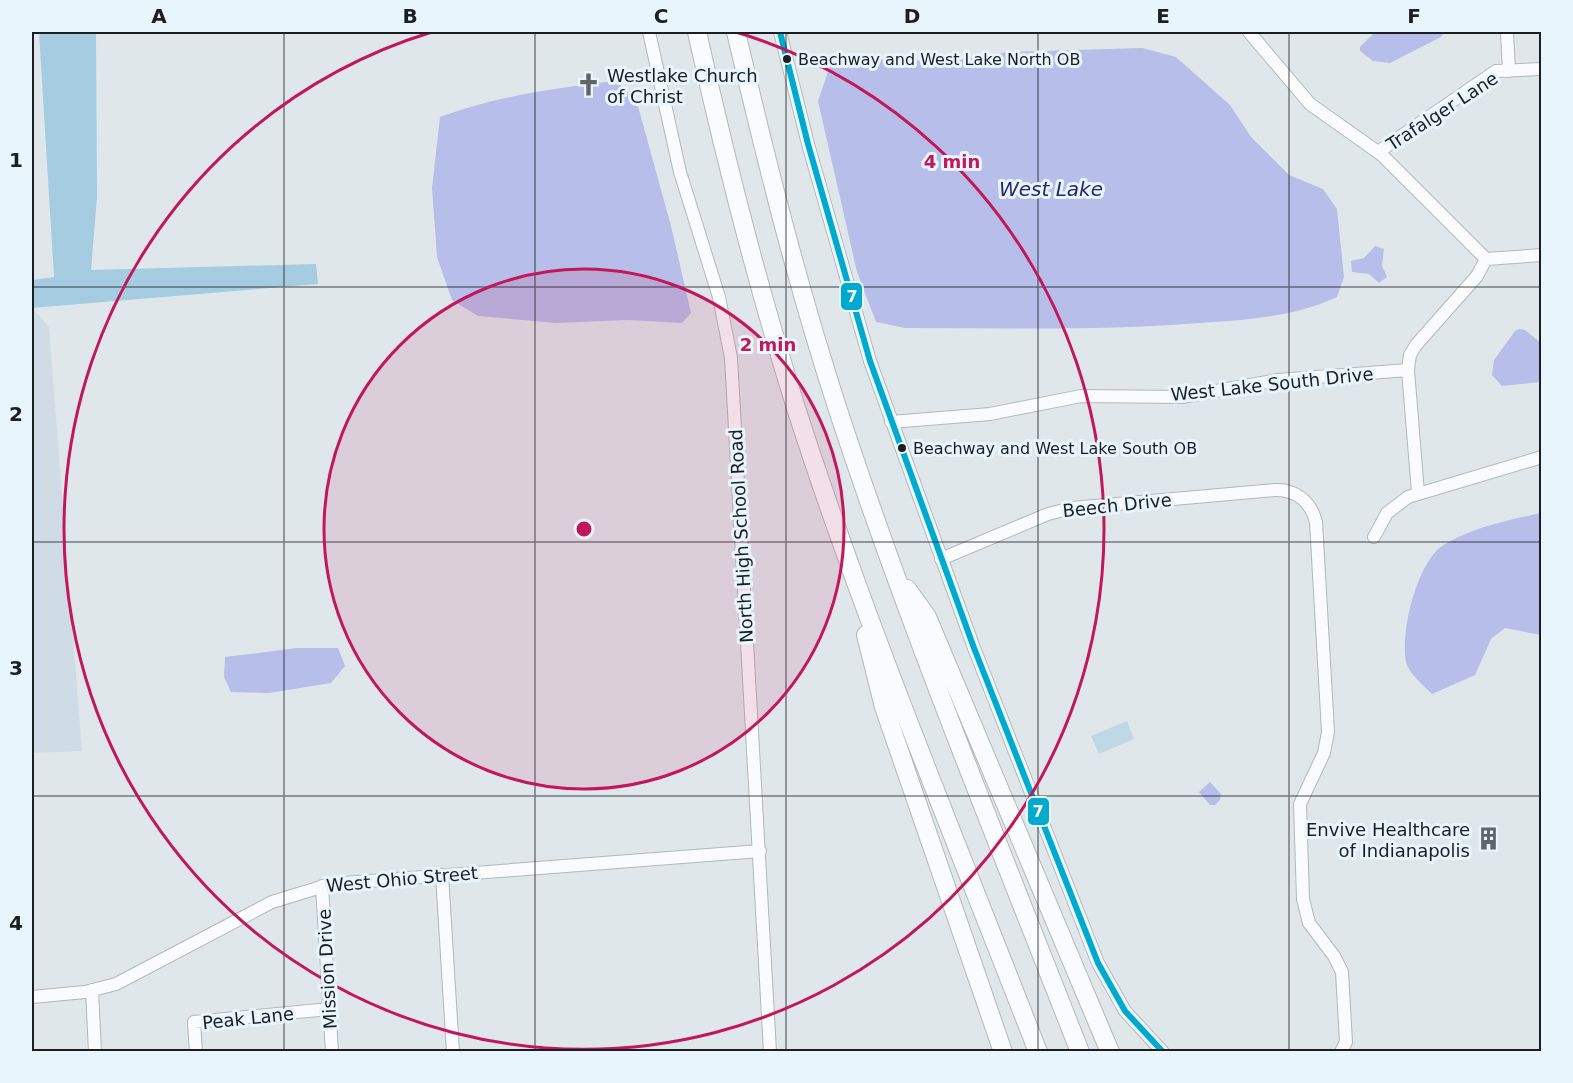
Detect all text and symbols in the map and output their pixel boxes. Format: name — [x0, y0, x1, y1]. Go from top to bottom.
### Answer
text: A — [151, 4, 167, 28]
text: B — [402, 4, 418, 28]
text: C — [654, 4, 668, 28]
text: D — [904, 4, 920, 28]
text: E — [1156, 4, 1170, 28]
text: F — [1407, 4, 1421, 28]
place label: Beachway and West Lake North OB — [798, 50, 1080, 69]
marker: Beachway and West Lake North OB — [781, 53, 793, 65]
place label: Westlake Church of Christ — [607, 65, 758, 107]
street label: Trafalger Lane — [1382, 67, 1502, 155]
church icon: Westlake Church of Christ — [576, 72, 602, 98]
text: 1 — [9, 148, 23, 172]
text: 4 min — [924, 151, 980, 172]
water label: West Lake — [999, 177, 1103, 201]
line badge: 7 — [840, 282, 863, 311]
text: 7 — [846, 287, 858, 306]
text: 2 min — [740, 334, 796, 355]
street label: West Lake South Drive — [1170, 363, 1374, 405]
text: 2 — [9, 402, 23, 426]
street label: North High School Road — [725, 429, 757, 643]
place label: Beachway and West Lake South OB — [913, 439, 1197, 458]
marker: Beachway and West Lake South OB — [896, 442, 908, 454]
street label: Beech Drive — [1061, 489, 1173, 521]
centre of rings — [574, 519, 594, 539]
text: 3 — [9, 656, 23, 680]
line badge: 7 — [1027, 797, 1050, 826]
text: 7 — [1032, 802, 1044, 821]
place label: Envive Healthcare of Indianapolis — [1306, 819, 1470, 861]
building icon: Envive Healthcare of Indianapolis — [1475, 826, 1501, 852]
street label: West Ohio Street — [325, 862, 479, 896]
street label: Mission Drive — [313, 908, 341, 1030]
text: 4 — [9, 911, 23, 935]
street label: Peak Lane — [201, 1003, 295, 1033]

